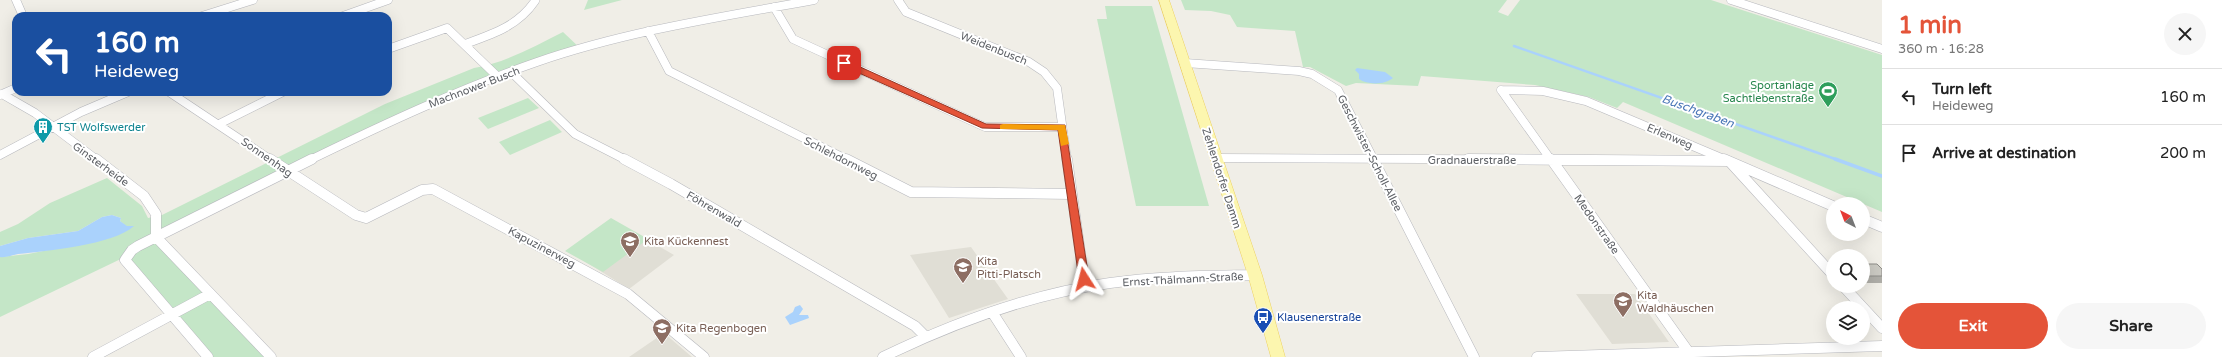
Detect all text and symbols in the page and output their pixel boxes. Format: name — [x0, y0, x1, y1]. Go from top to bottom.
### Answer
text: 1 min — [1898, 11, 1962, 40]
button: close — [2164, 13, 2206, 55]
text: 160 m — [94, 26, 180, 60]
icon: left — [28, 28, 80, 80]
street label: Weidenbusch — [958, 29, 1029, 68]
text: 360 m · 16:28 — [1898, 41, 1984, 57]
pin — [827, 46, 861, 80]
icon: arrive — [833, 52, 855, 74]
text: Heideweg — [94, 60, 179, 82]
street label: Machnower Busch — [427, 64, 522, 111]
place label: Sportanlage Sachtlebenstraße — [1723, 79, 1814, 105]
sports icon: Sportanlage Sachtlebenstraße — [1817, 80, 1839, 108]
text: Turn left — [1932, 80, 1992, 98]
icon: left — [1898, 86, 1920, 108]
text: 160 m — [2160, 88, 2206, 106]
water label: Buschgraben — [1660, 91, 1737, 131]
street label: Geschwister-Scholl-Allee — [1334, 93, 1405, 214]
text: Heideweg — [1932, 98, 1994, 114]
building icon: TST Wolfswerder — [32, 116, 54, 144]
place label: TST Wolfswerder — [57, 121, 146, 134]
street label: Erlenweg — [1645, 121, 1695, 152]
street label: Zehlendorfer Damm — [1199, 126, 1244, 230]
street label: Schlehdornweg — [802, 134, 880, 183]
street label: Sonnenhag — [239, 135, 295, 180]
street label: Ginsterheide — [70, 140, 131, 189]
icon: arrive — [1898, 142, 1920, 164]
text: Arrive at destination — [1932, 144, 2076, 162]
text: 200 m — [2160, 144, 2206, 162]
street label: Gradnauerstraße — [1428, 154, 1516, 167]
street label: Föhrenwald — [684, 189, 743, 230]
street label: Medonstraße — [1571, 192, 1622, 257]
north arrow — [1826, 197, 1870, 241]
map controls — [1826, 197, 1870, 345]
street label: Kapuzinerweg — [506, 224, 578, 271]
school or university icon: Kita Kückennest — [619, 230, 641, 258]
place label: Kita Kückennest — [644, 235, 728, 248]
button: search — [1826, 249, 1870, 293]
place label: Kita Pitti-Platsch — [977, 255, 1041, 281]
school or university icon: Kita Pitti-Platsch — [952, 256, 974, 284]
position arrow — [1063, 258, 1105, 300]
street label: Ernst-Thälmann-Straße — [1122, 270, 1244, 289]
place label: Kita Waldhäuschen — [1637, 289, 1714, 315]
school or university icon: Kita Waldhäuschen — [1612, 290, 1634, 318]
button: layers — [1826, 301, 1870, 345]
button: Exit — [1898, 303, 2048, 349]
button: Share — [2056, 303, 2206, 349]
bus stop icon: Klausenerstraße — [1252, 306, 1274, 334]
place label: Klausenerstraße — [1277, 311, 1361, 324]
school or university icon: Kita Regenbogen — [651, 317, 673, 345]
place label: Kita Regenbogen — [676, 322, 767, 335]

